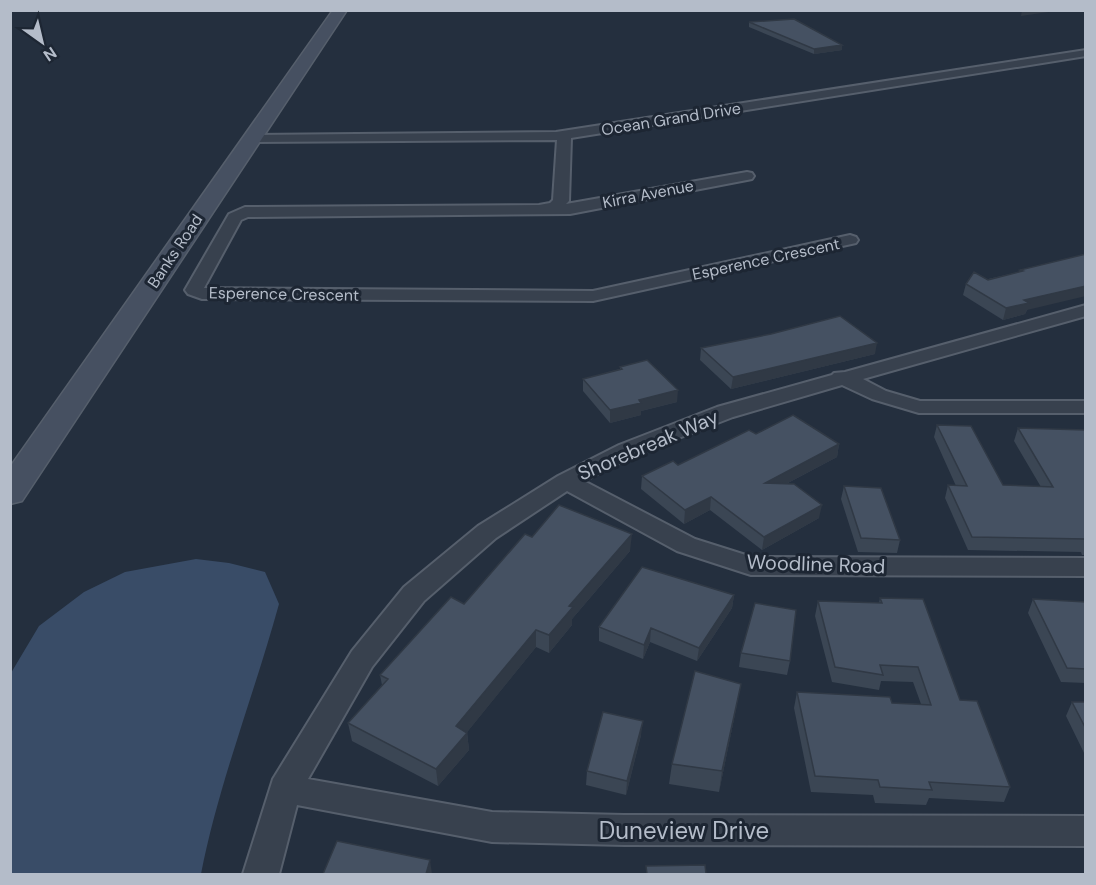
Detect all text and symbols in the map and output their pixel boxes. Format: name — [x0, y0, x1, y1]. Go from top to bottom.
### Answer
north arrow — [12, 12, 72, 72]
text: N — [39, 42, 61, 66]
street label: Ocean Grand Drive — [600, 98, 742, 140]
street label: Kirra Avenue — [601, 175, 695, 213]
street label: Banks Road — [143, 210, 207, 292]
street label: Esperence Crescent — [690, 233, 842, 285]
street label: Esperence Crescent — [209, 282, 359, 306]
street label: Shorebreak Way — [574, 404, 722, 486]
street label: Woodline Road — [746, 549, 886, 579]
street label: Duneview Drive — [599, 815, 769, 846]

